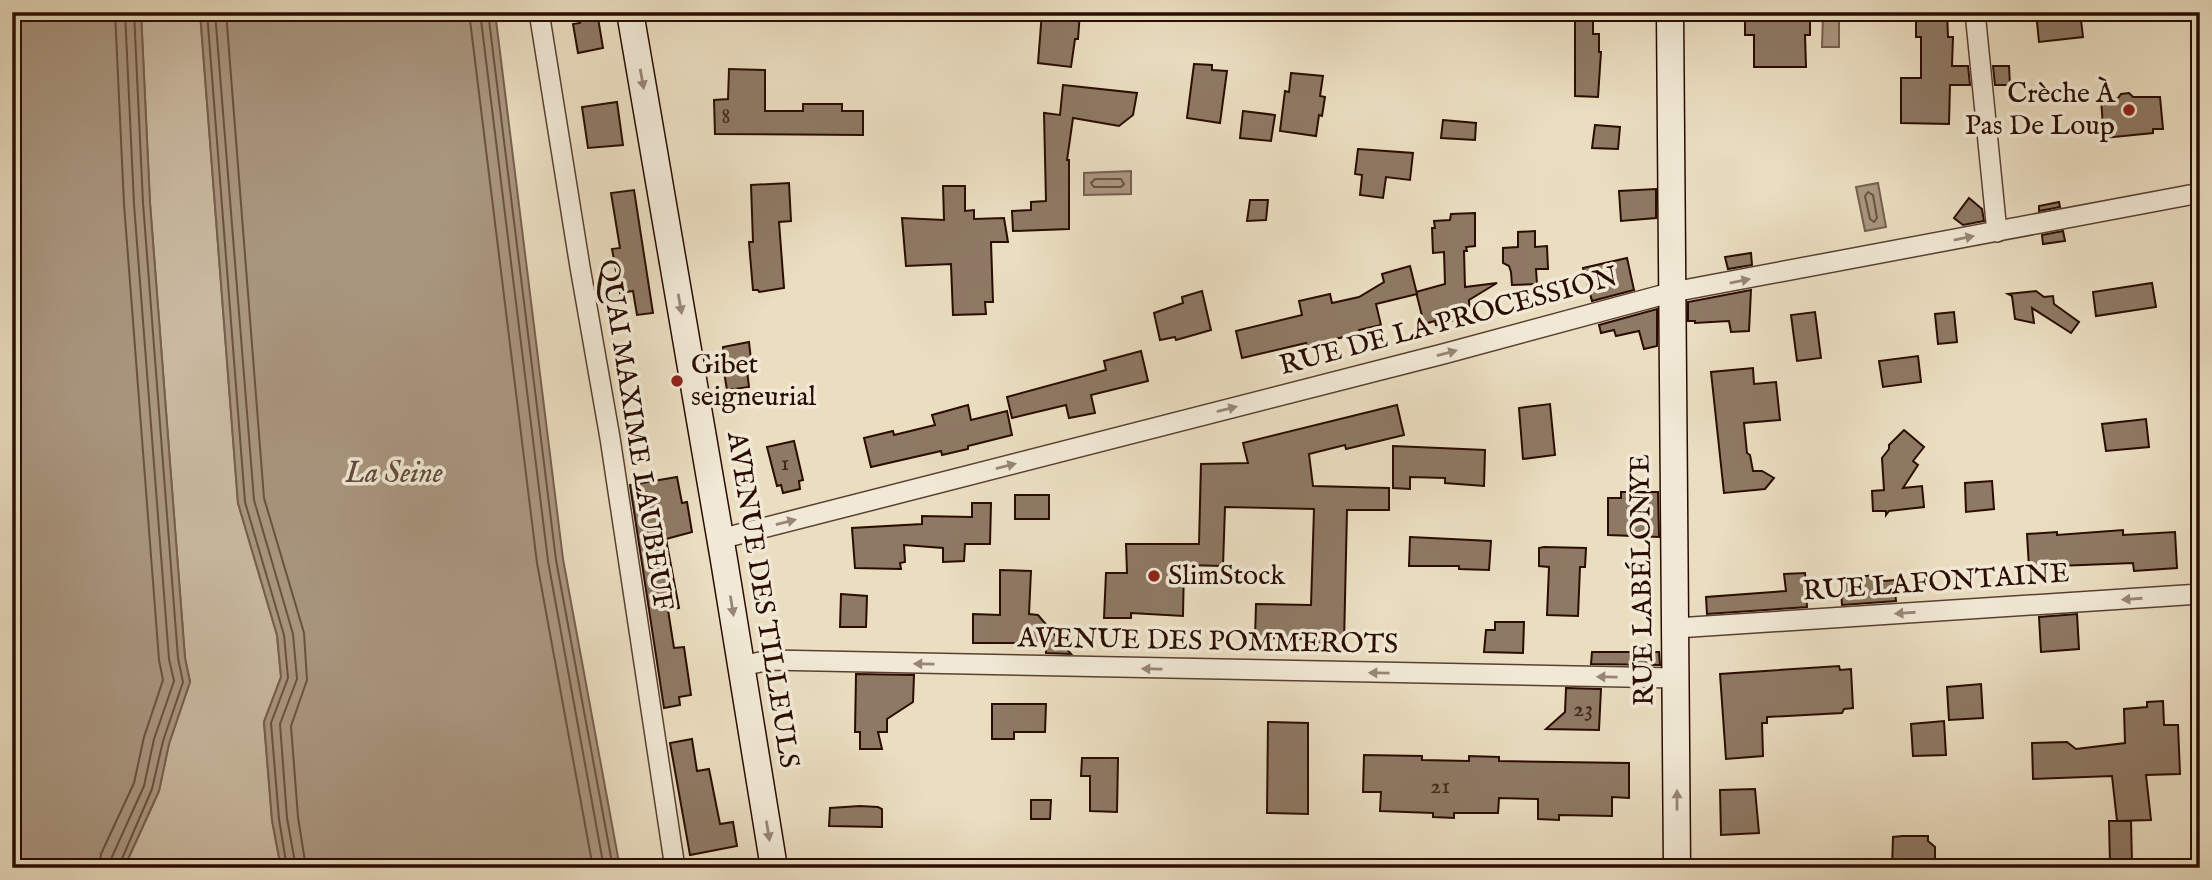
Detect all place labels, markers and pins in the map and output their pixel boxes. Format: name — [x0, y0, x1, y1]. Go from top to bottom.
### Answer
place label: Crèche À Pas De Loup — [1965, 76, 2116, 144]
marker: Crèche À Pas De Loup — [2121, 102, 2137, 118]
place label: Gibet seigneurial — [691, 348, 817, 415]
marker: Gibet seigneurial — [669, 373, 685, 389]
place label: SlimStock — [1168, 559, 1286, 594]
marker: SlimStock — [1146, 568, 1162, 584]

